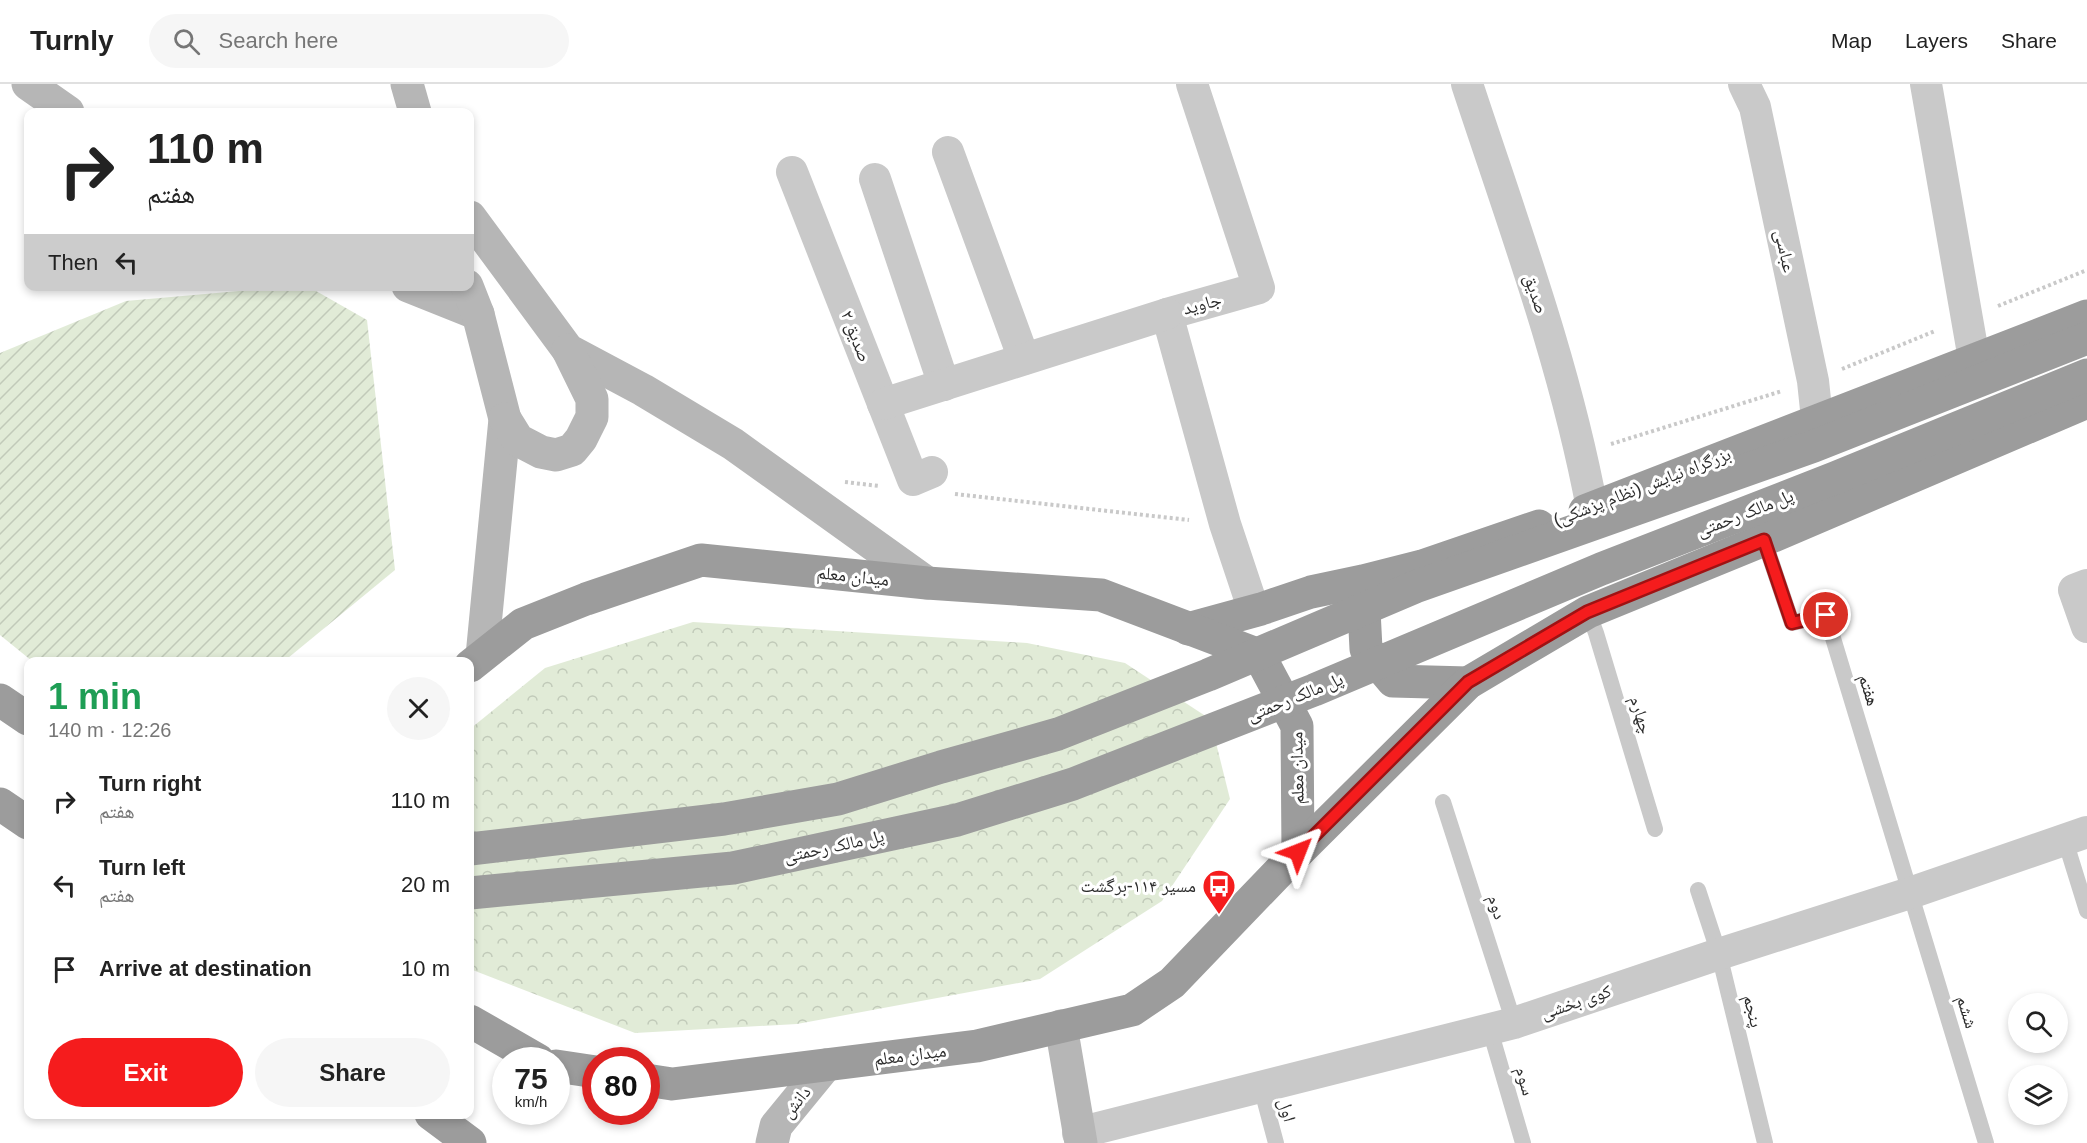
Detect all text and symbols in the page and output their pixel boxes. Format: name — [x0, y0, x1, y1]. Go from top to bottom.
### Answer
search box — [149, 14, 569, 68]
text: Turnly — [30, 25, 113, 56]
icon: search — [170, 25, 203, 58]
text: Search here — [218, 28, 338, 53]
text: Map — [1831, 29, 1872, 52]
text: Layers — [1905, 29, 1968, 52]
text: Share — [2001, 29, 2057, 52]
text: 110 m — [147, 125, 264, 172]
icon: right — [48, 132, 126, 210]
text: هفتم — [147, 179, 195, 209]
street label: عباسی — [1770, 228, 1799, 274]
icon: left — [110, 246, 143, 279]
text: Then — [48, 250, 98, 275]
street label: صدیق — [1519, 272, 1552, 317]
street label: جاوید — [1181, 289, 1224, 319]
street label: صدیق ۲ — [836, 307, 875, 365]
street label: بزرگراه نیایش (نظام پزشکی) — [1550, 444, 1734, 532]
street label: پل مالک رحمتی — [1694, 485, 1797, 542]
street label: میدان معلم — [816, 562, 890, 592]
pin — [1800, 589, 1851, 640]
icon: arrive — [1809, 598, 1842, 631]
street label: پل مالک رحمتی — [1244, 669, 1346, 726]
street label: هفتم — [1853, 672, 1883, 709]
text: 1 min — [48, 676, 142, 717]
button: close — [387, 677, 450, 740]
street label: چهارم — [1624, 694, 1656, 737]
text: 140 m · 12:26 — [48, 719, 171, 741]
street label: میدان معلم — [1286, 731, 1310, 804]
text: Turn right — [99, 771, 201, 796]
icon: right — [48, 785, 81, 818]
text: 110 m — [390, 788, 450, 813]
text: هفتم — [99, 800, 135, 822]
position arrow — [1266, 820, 1330, 884]
street label: پل مالک رحمتی — [782, 826, 886, 868]
text: Turn left — [99, 855, 185, 880]
bus stop icon: مسیر ۱۱۴-برگشت — [1201, 868, 1237, 915]
icon: left — [48, 869, 81, 902]
text: 20 m — [401, 872, 450, 897]
place label: مسیر ۱۱۴-برگشت — [1081, 876, 1196, 897]
text: هفتم — [99, 884, 135, 906]
street label: دوم — [1482, 892, 1510, 922]
icon: arrive — [48, 953, 81, 986]
text: Arrive at destination — [99, 956, 312, 981]
text: 10 m — [401, 956, 450, 981]
street label: کوی بخشی — [1538, 980, 1615, 1024]
street label: پنجم — [1737, 993, 1767, 1030]
street label: ششم — [1951, 993, 1981, 1031]
map controls — [2008, 993, 2068, 1125]
button: search — [2008, 993, 2068, 1053]
button: Exit — [48, 1038, 243, 1107]
button: Share — [255, 1038, 450, 1107]
street label: میدان معلم — [873, 1041, 948, 1071]
speed limit sign: 80 — [582, 1047, 660, 1125]
text: 75 — [514, 1062, 548, 1095]
street label: سوم — [1509, 1064, 1539, 1098]
button: layers — [2008, 1065, 2068, 1125]
street label: دانش — [777, 1082, 816, 1123]
text: km/h — [515, 1093, 547, 1110]
street label: اول — [1273, 1096, 1300, 1124]

